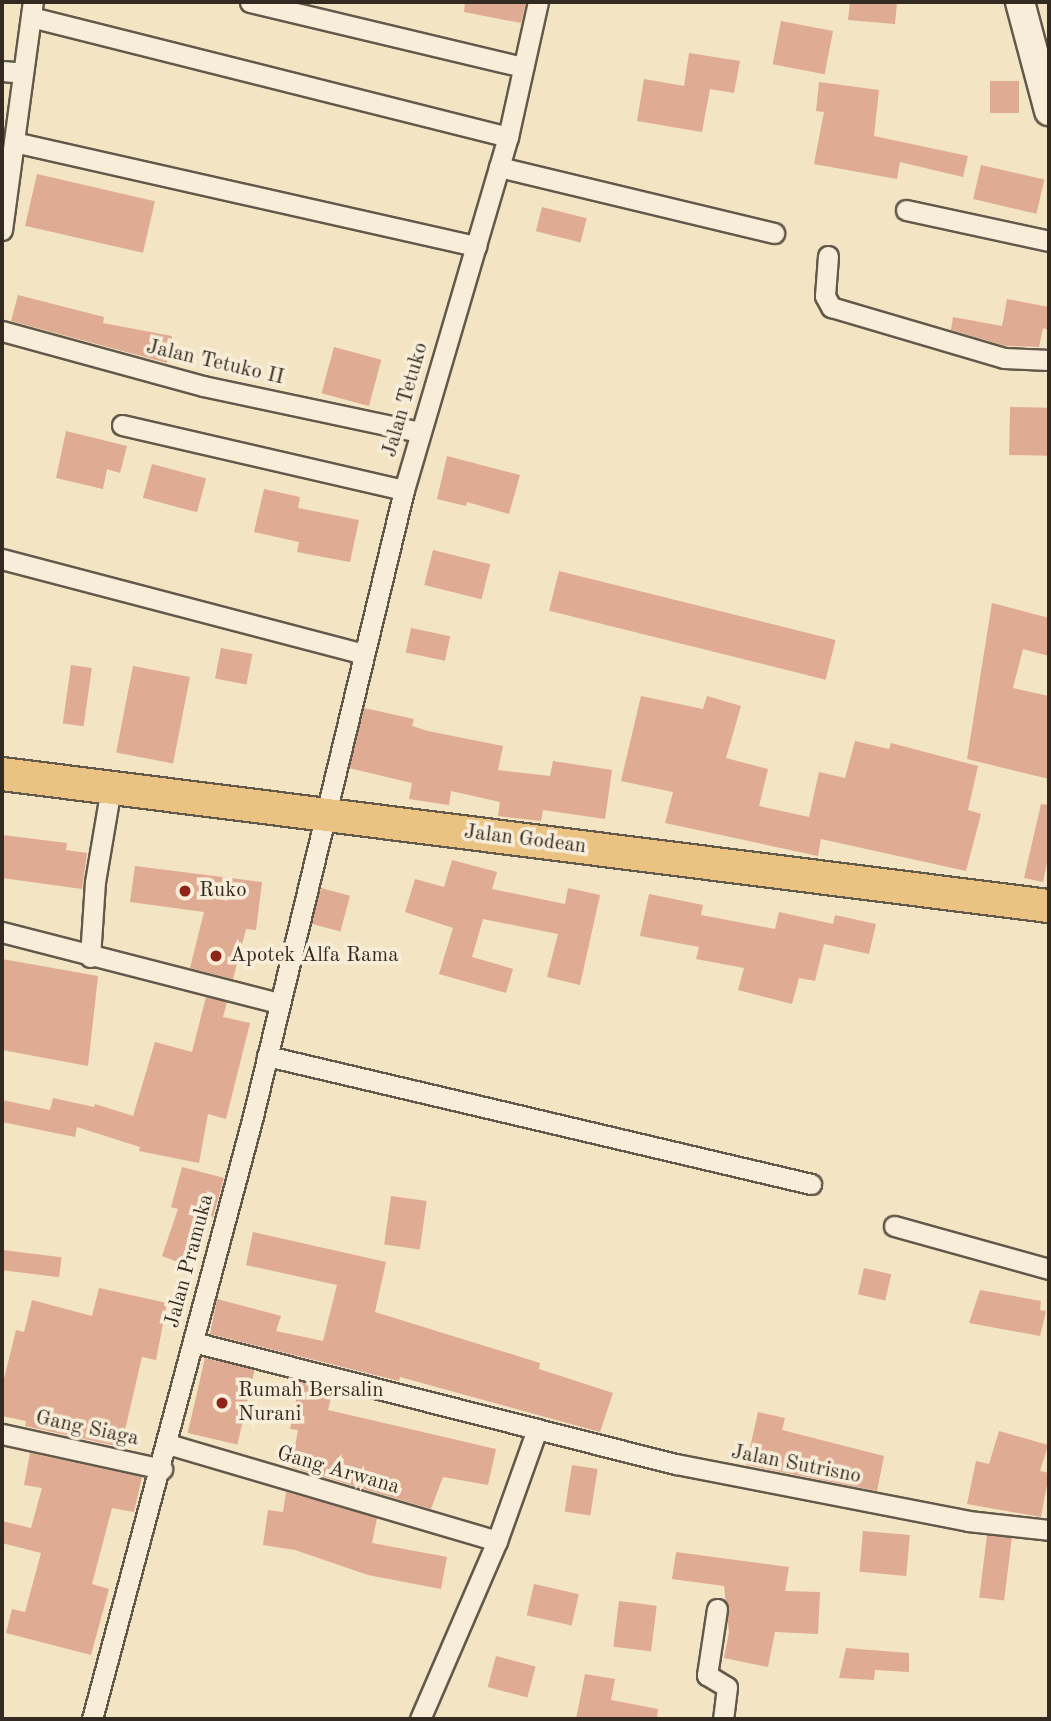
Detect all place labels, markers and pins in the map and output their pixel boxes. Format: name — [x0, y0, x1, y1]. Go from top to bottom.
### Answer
place label: Ruko — [199, 878, 247, 904]
marker: Ruko — [177, 883, 193, 899]
place label: Apotek Alfa Rama — [230, 943, 399, 969]
marker: Apotek Alfa Rama — [208, 948, 224, 964]
place label: Rumah Bersalin Nurani — [238, 1378, 384, 1428]
marker: Rumah Bersalin Nurani — [212, 1393, 232, 1413]

